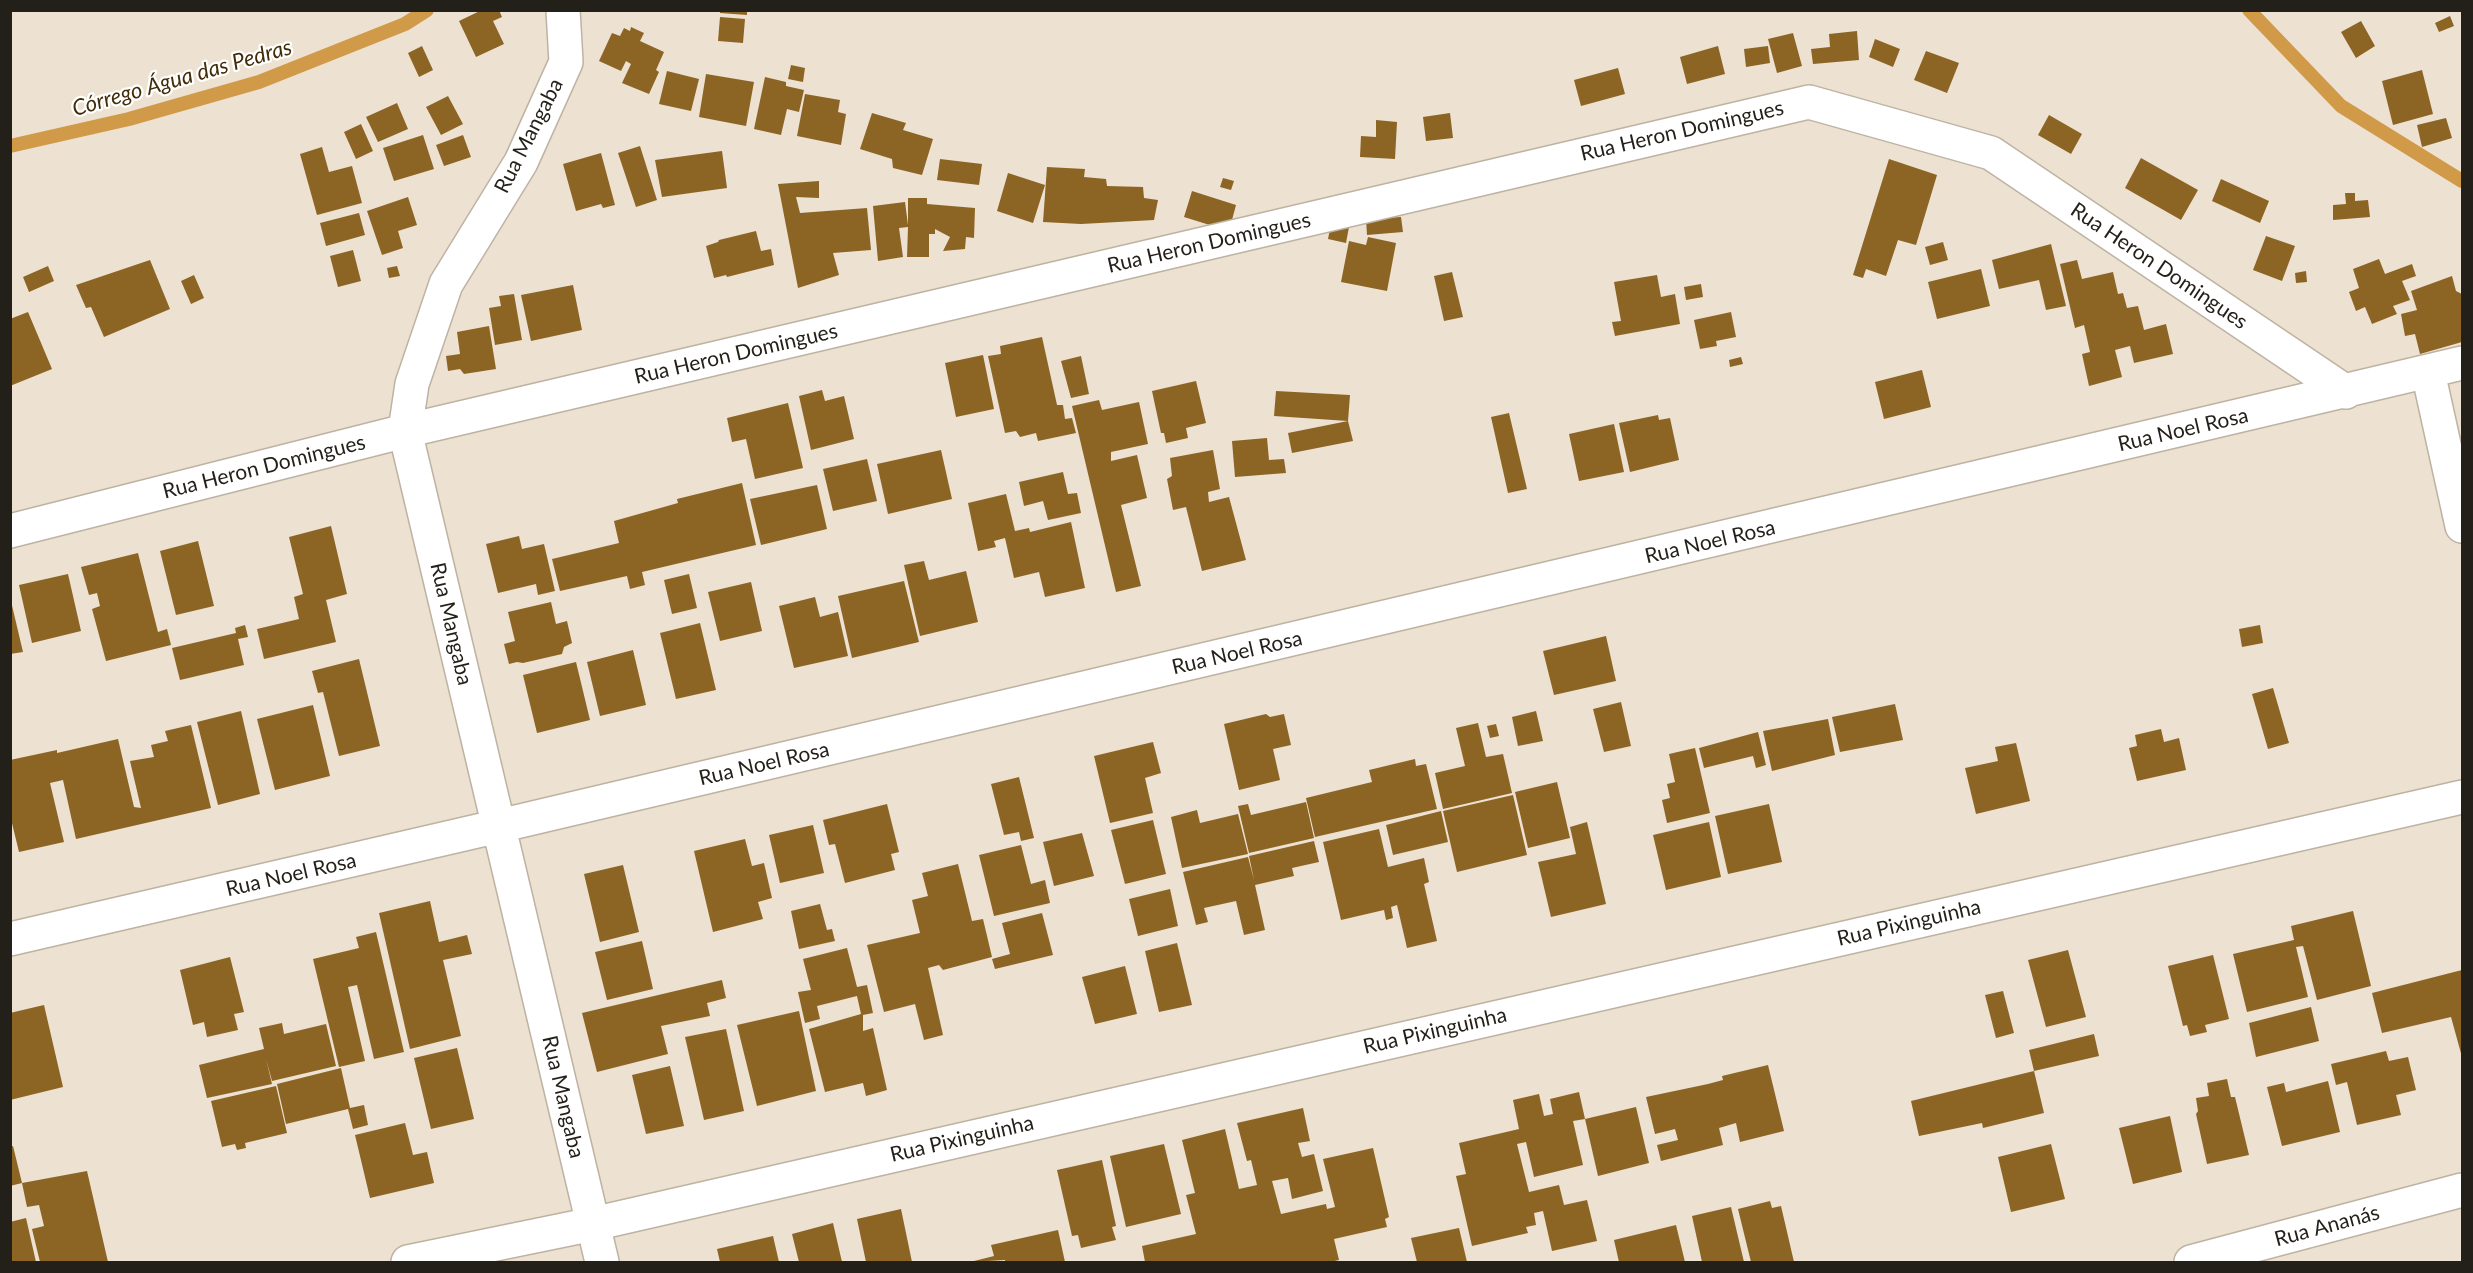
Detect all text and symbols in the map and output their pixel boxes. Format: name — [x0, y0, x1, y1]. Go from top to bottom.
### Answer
water label: Córrego Água das Pedras — [69, 34, 295, 122]
street label: Rua Mangaba — [489, 75, 569, 197]
street label: Rua Heron Domingues — [1578, 95, 1786, 167]
street label: Rua Heron Domingues — [2066, 197, 2252, 335]
street label: Rua Heron Domingues — [1105, 207, 1313, 279]
street label: Rua Heron Domingues — [632, 318, 840, 390]
street label: Rua Noel Rosa — [2115, 403, 2251, 457]
street label: Rua Heron Domingues — [160, 430, 368, 504]
street label: Rua Noel Rosa — [1642, 515, 1778, 569]
street label: Rua Mangaba — [425, 560, 477, 688]
street label: Rua Noel Rosa — [1169, 626, 1305, 680]
street label: Rua Noel Rosa — [696, 737, 832, 791]
street label: Rua Noel Rosa — [223, 848, 359, 902]
street label: Rua Pixinguinha — [1835, 894, 1983, 952]
street label: Rua Pixinguinha — [1361, 1002, 1509, 1060]
street label: Rua Mangaba — [537, 1033, 589, 1161]
street label: Rua Pixinguinha — [888, 1110, 1036, 1168]
street label: Rua Ananás — [2272, 1200, 2382, 1252]

